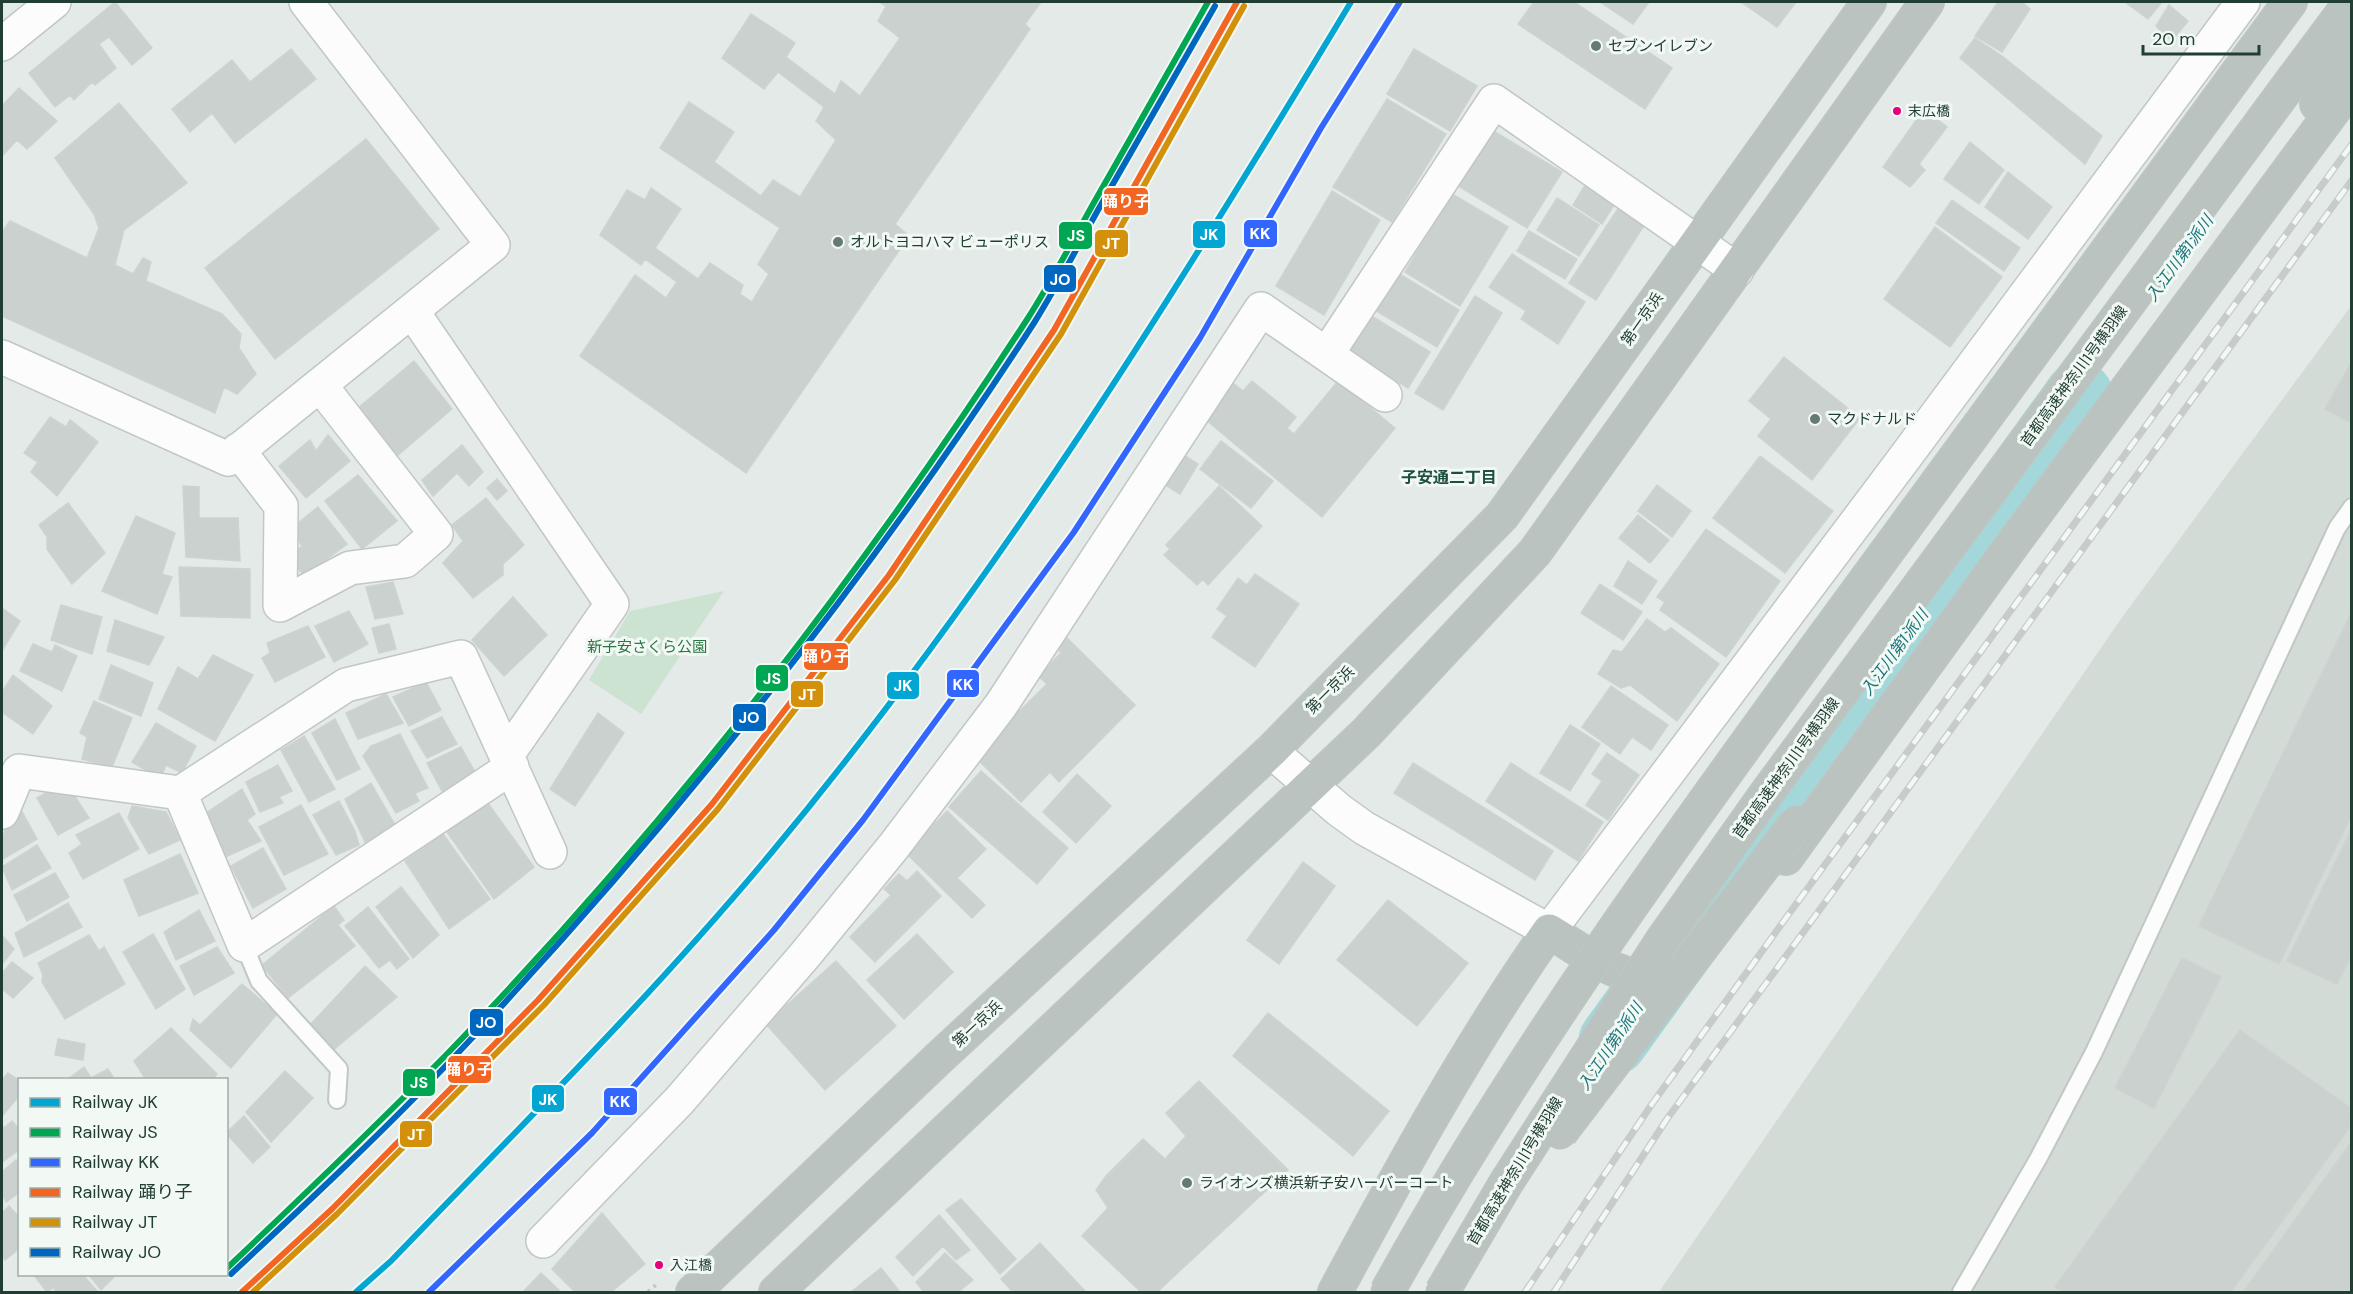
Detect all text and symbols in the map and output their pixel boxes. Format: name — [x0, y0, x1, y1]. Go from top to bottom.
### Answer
scale bar — [2143, 18, 2258, 56]
text: 20 m — [2152, 27, 2195, 51]
place label: セブンイレブン — [1608, 36, 1713, 56]
marker: セブンイレブン — [1589, 39, 1603, 53]
place label: 末広橋 — [1908, 102, 1950, 120]
marker: 末広橋 — [1891, 105, 1903, 117]
line badge: 踊り子 — [1103, 187, 1149, 216]
text: 踊り子 — [1102, 191, 1150, 212]
water label: 入江川第1派川 — [2141, 210, 2219, 305]
line badge: KK — [1243, 219, 1278, 248]
line badge: JK — [1192, 220, 1226, 249]
line badge: JS — [1058, 221, 1093, 250]
text: KK — [1250, 223, 1271, 244]
text: JK — [1199, 224, 1219, 245]
text: JS — [1067, 225, 1085, 246]
line badge: JT — [1094, 229, 1129, 258]
place label: オルトヨコハマ ビューポリス — [850, 232, 1049, 252]
text: JT — [1102, 233, 1121, 254]
marker: オルトヨコハマ ビューポリス — [831, 235, 845, 249]
line badge: JO — [1043, 264, 1077, 293]
text: JO — [1049, 269, 1071, 290]
street label: 第一京浜 — [1617, 289, 1667, 349]
street label: 首都高速神奈川1号横羽線 — [2016, 301, 2132, 451]
place label: マクドナルド — [1827, 409, 1917, 429]
marker: マクドナルド — [1808, 412, 1822, 426]
district label: 子安通二丁目 — [1401, 467, 1497, 488]
water label: 入江川第1派川 — [1856, 604, 1934, 699]
park label: 新子安さくら公園 — [587, 637, 707, 657]
line badge: 踊り子 — [803, 642, 849, 671]
text: 踊り子 — [802, 646, 850, 667]
street label: 第一京浜 — [1302, 662, 1358, 718]
line badge: JS — [755, 664, 789, 692]
text: JS — [763, 668, 781, 689]
line badge: KK — [946, 669, 980, 698]
line badge: JK — [886, 671, 920, 700]
text: KK — [953, 674, 974, 695]
text: JK — [893, 675, 913, 696]
line badge: JT — [790, 680, 824, 708]
text: JT — [798, 684, 817, 705]
street label: 首都高速神奈川1号横羽線 — [1728, 693, 1844, 843]
line badge: JO — [732, 703, 767, 732]
text: JO — [738, 707, 760, 728]
street label: 第一京浜 — [948, 996, 1006, 1052]
water label: 入江川第1派川 — [1573, 997, 1648, 1094]
line badge: JO — [469, 1008, 504, 1037]
text: JO — [475, 1012, 497, 1033]
line badge: 踊り子 — [447, 1055, 492, 1084]
text: 踊り子 — [445, 1059, 493, 1080]
line badge: JS — [402, 1068, 436, 1097]
text: JS — [410, 1072, 428, 1093]
legend — [18, 1078, 228, 1276]
line badge: JK — [531, 1084, 565, 1113]
line badge: KK — [603, 1087, 638, 1116]
text: JK — [538, 1089, 558, 1110]
text: Railway JK — [72, 1090, 158, 1114]
text: KK — [610, 1091, 631, 1112]
street label: 首都高速神奈川1号横羽線 — [1463, 1093, 1567, 1249]
text: Railway JS — [72, 1120, 158, 1144]
line badge: JT — [399, 1120, 433, 1148]
text: JT — [407, 1124, 426, 1145]
text: Railway KK — [72, 1150, 160, 1174]
place label: ライオンズ横浜新子安ハーバーコート — [1199, 1173, 1454, 1193]
marker: ライオンズ横浜新子安ハーバーコート — [1180, 1176, 1194, 1190]
text: Railway 踊り子 — [72, 1180, 192, 1204]
text: Railway JT — [72, 1210, 157, 1234]
text: Railway JO — [72, 1240, 161, 1264]
place label: 入江橋 — [670, 1256, 712, 1274]
marker: 入江橋 — [653, 1259, 665, 1271]

